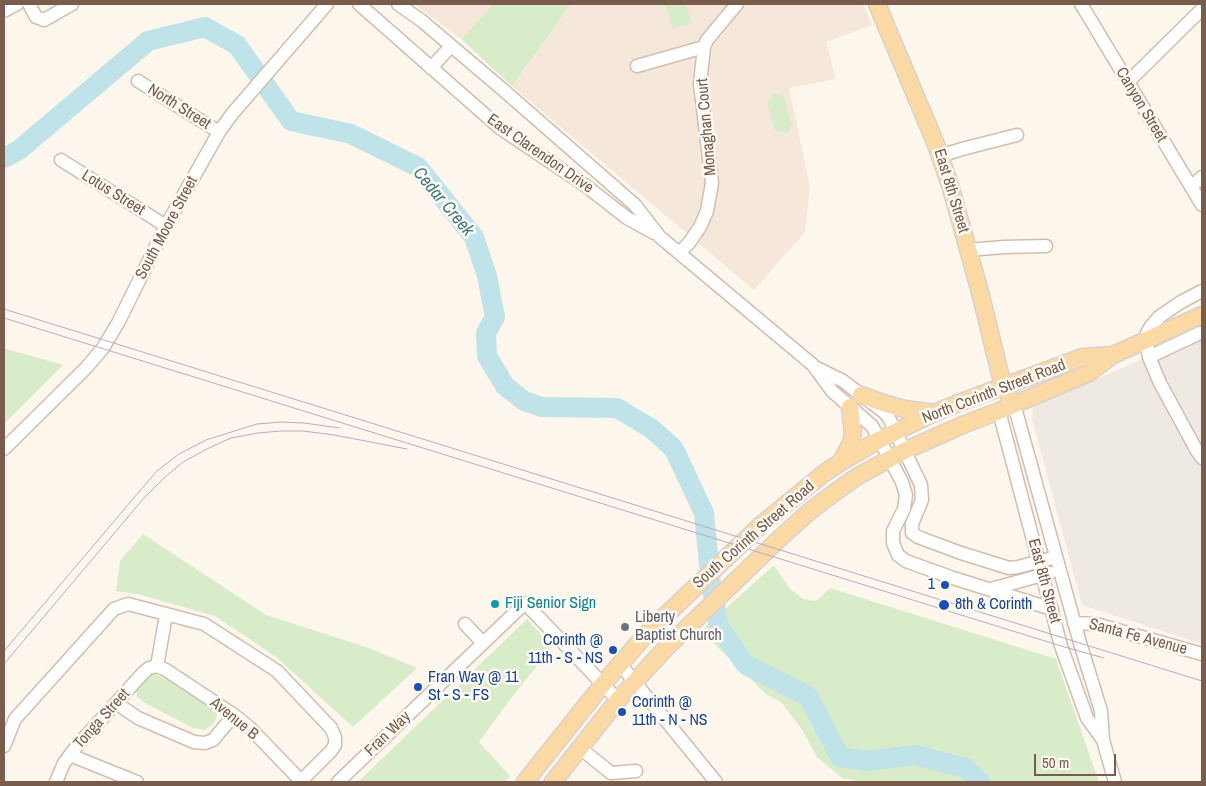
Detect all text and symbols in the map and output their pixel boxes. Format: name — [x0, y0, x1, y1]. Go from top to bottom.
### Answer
street label: Canyon Street — [1111, 64, 1171, 146]
street label: Monaghan Court — [693, 77, 721, 177]
street label: North Street — [144, 80, 214, 134]
street label: East Clarendon Drive — [483, 110, 597, 198]
street label: East 8th Street — [929, 147, 973, 235]
water label: Cedar Creek — [408, 163, 478, 241]
street label: Lotus Street — [78, 166, 148, 220]
street label: South Moore Street — [132, 173, 202, 283]
street label: North Corinth Street Road — [919, 356, 1069, 428]
street label: South Corinth Street Road — [689, 477, 819, 593]
street label: East 8th Street — [1023, 537, 1065, 625]
place label: 1 — [928, 575, 935, 595]
marker: 1 — [939, 579, 951, 591]
place label: Fiji Senior Sign — [505, 594, 596, 614]
place label: 8th & Corinth — [955, 595, 1032, 615]
marker: Fiji Senior Sign — [489, 598, 501, 610]
marker: 8th & Corinth — [937, 598, 951, 612]
place label: Liberty Baptist Church — [635, 608, 722, 646]
street label: Santa Fe Avenue — [1087, 615, 1189, 659]
marker: Liberty Baptist Church — [619, 621, 631, 633]
place label: Corinth @ 11th - S - NS — [528, 631, 603, 669]
marker: Corinth @ 11th - S - NS — [607, 644, 619, 656]
place label: Fran Way @ 11 St - S - FS — [428, 668, 519, 706]
marker: Fran Way @ 11 St - S - FS — [412, 681, 424, 693]
street label: Tonga Street — [70, 685, 134, 753]
place label: Corinth @ 11th - N - NS — [632, 693, 708, 731]
street label: Avenue B — [206, 694, 262, 744]
marker: Corinth @ 11th - N - NS — [616, 706, 628, 718]
street label: Fran Way — [361, 708, 415, 760]
scale bar — [1036, 744, 1118, 776]
text: 50 m — [1042, 752, 1069, 773]

